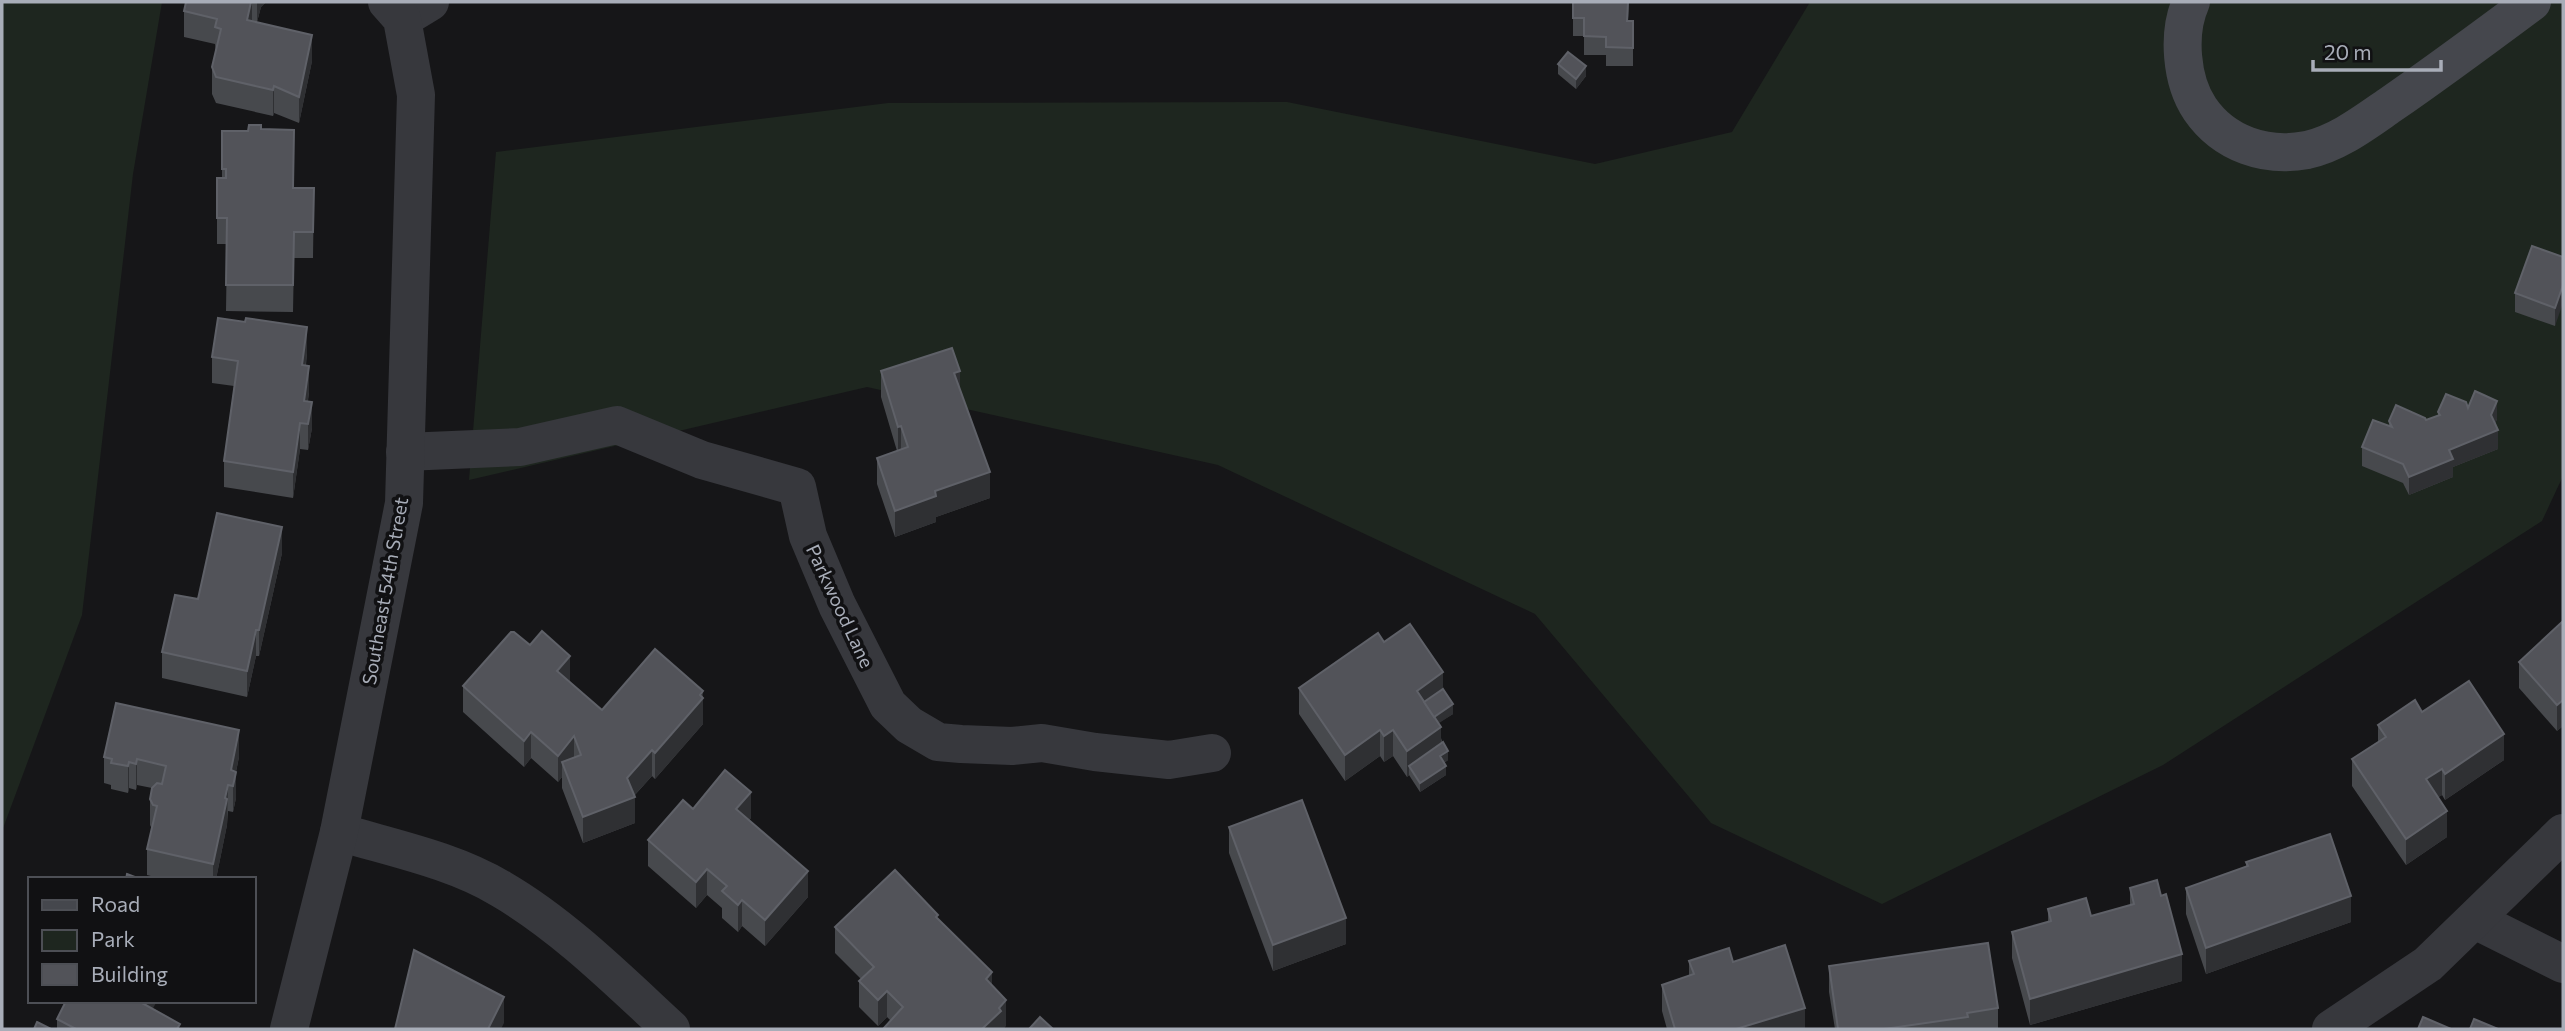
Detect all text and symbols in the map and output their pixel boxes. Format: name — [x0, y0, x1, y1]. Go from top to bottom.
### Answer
scale bar — [2313, 28, 2441, 72]
text: 20 m — [2324, 39, 2372, 64]
street label: Southeast 54th Street — [357, 495, 412, 687]
street label: Parkwood Lane — [802, 540, 879, 671]
legend — [28, 877, 256, 1003]
text: Road — [91, 891, 140, 916]
text: Park — [91, 926, 135, 951]
text: Building — [91, 961, 168, 986]

